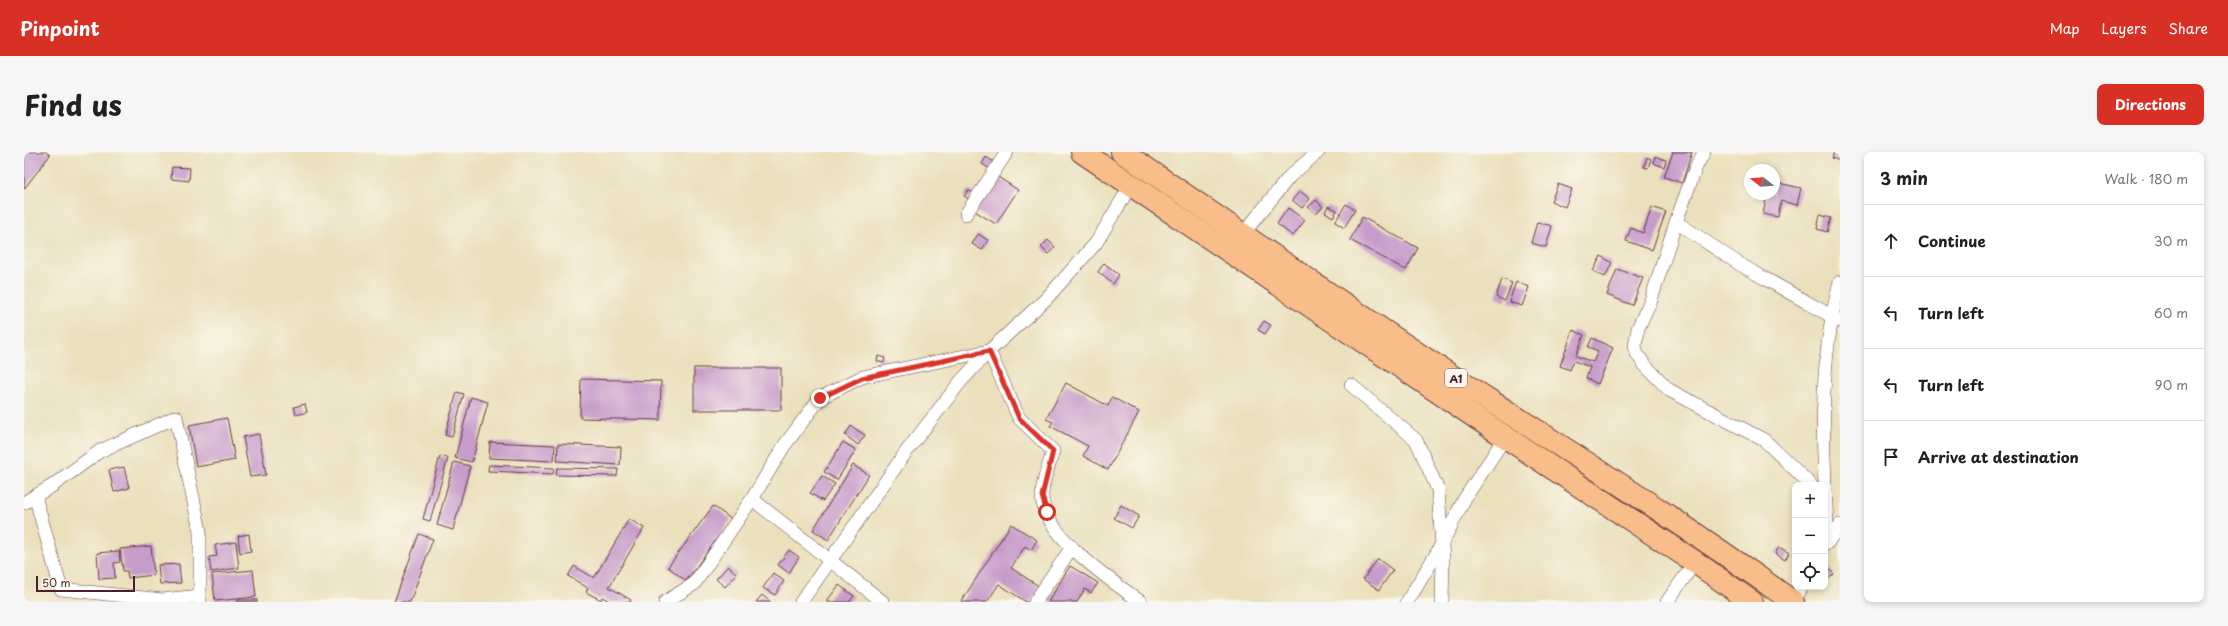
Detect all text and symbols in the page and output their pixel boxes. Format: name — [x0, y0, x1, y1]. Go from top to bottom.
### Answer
text: Pinpoint — [20, 14, 100, 42]
text: Map — [2050, 18, 2080, 39]
text: Layers — [2102, 18, 2147, 39]
text: Share — [2169, 18, 2208, 39]
text: Find us — [24, 83, 122, 126]
button: Directions — [2097, 84, 2204, 125]
north arrow — [1744, 164, 1780, 200]
text: 3 min — [1880, 165, 1928, 191]
text: Walk · 180 m — [2105, 169, 2188, 188]
text: Continue — [1918, 229, 1986, 252]
icon: ahead — [1880, 230, 1902, 252]
text: 30 m — [2154, 231, 2188, 250]
text: Turn left — [1918, 301, 1984, 324]
icon: left — [1880, 302, 1902, 324]
text: 60 m — [2154, 303, 2188, 322]
road number: A1 — [1445, 369, 1467, 387]
text: Turn left — [1918, 373, 1984, 396]
icon: left — [1880, 374, 1902, 396]
text: 90 m — [2155, 375, 2188, 394]
route end — [811, 389, 829, 407]
text: Arrive at destination — [1918, 445, 2079, 468]
icon: arrive — [1880, 446, 1902, 468]
map controls — [1792, 482, 1828, 590]
button: + — [1792, 482, 1828, 518]
route start — [1038, 503, 1056, 521]
button: − — [1792, 518, 1828, 554]
button: locate — [1792, 554, 1828, 590]
scale bar — [36, 574, 135, 593]
text: 50 m — [42, 574, 71, 591]

